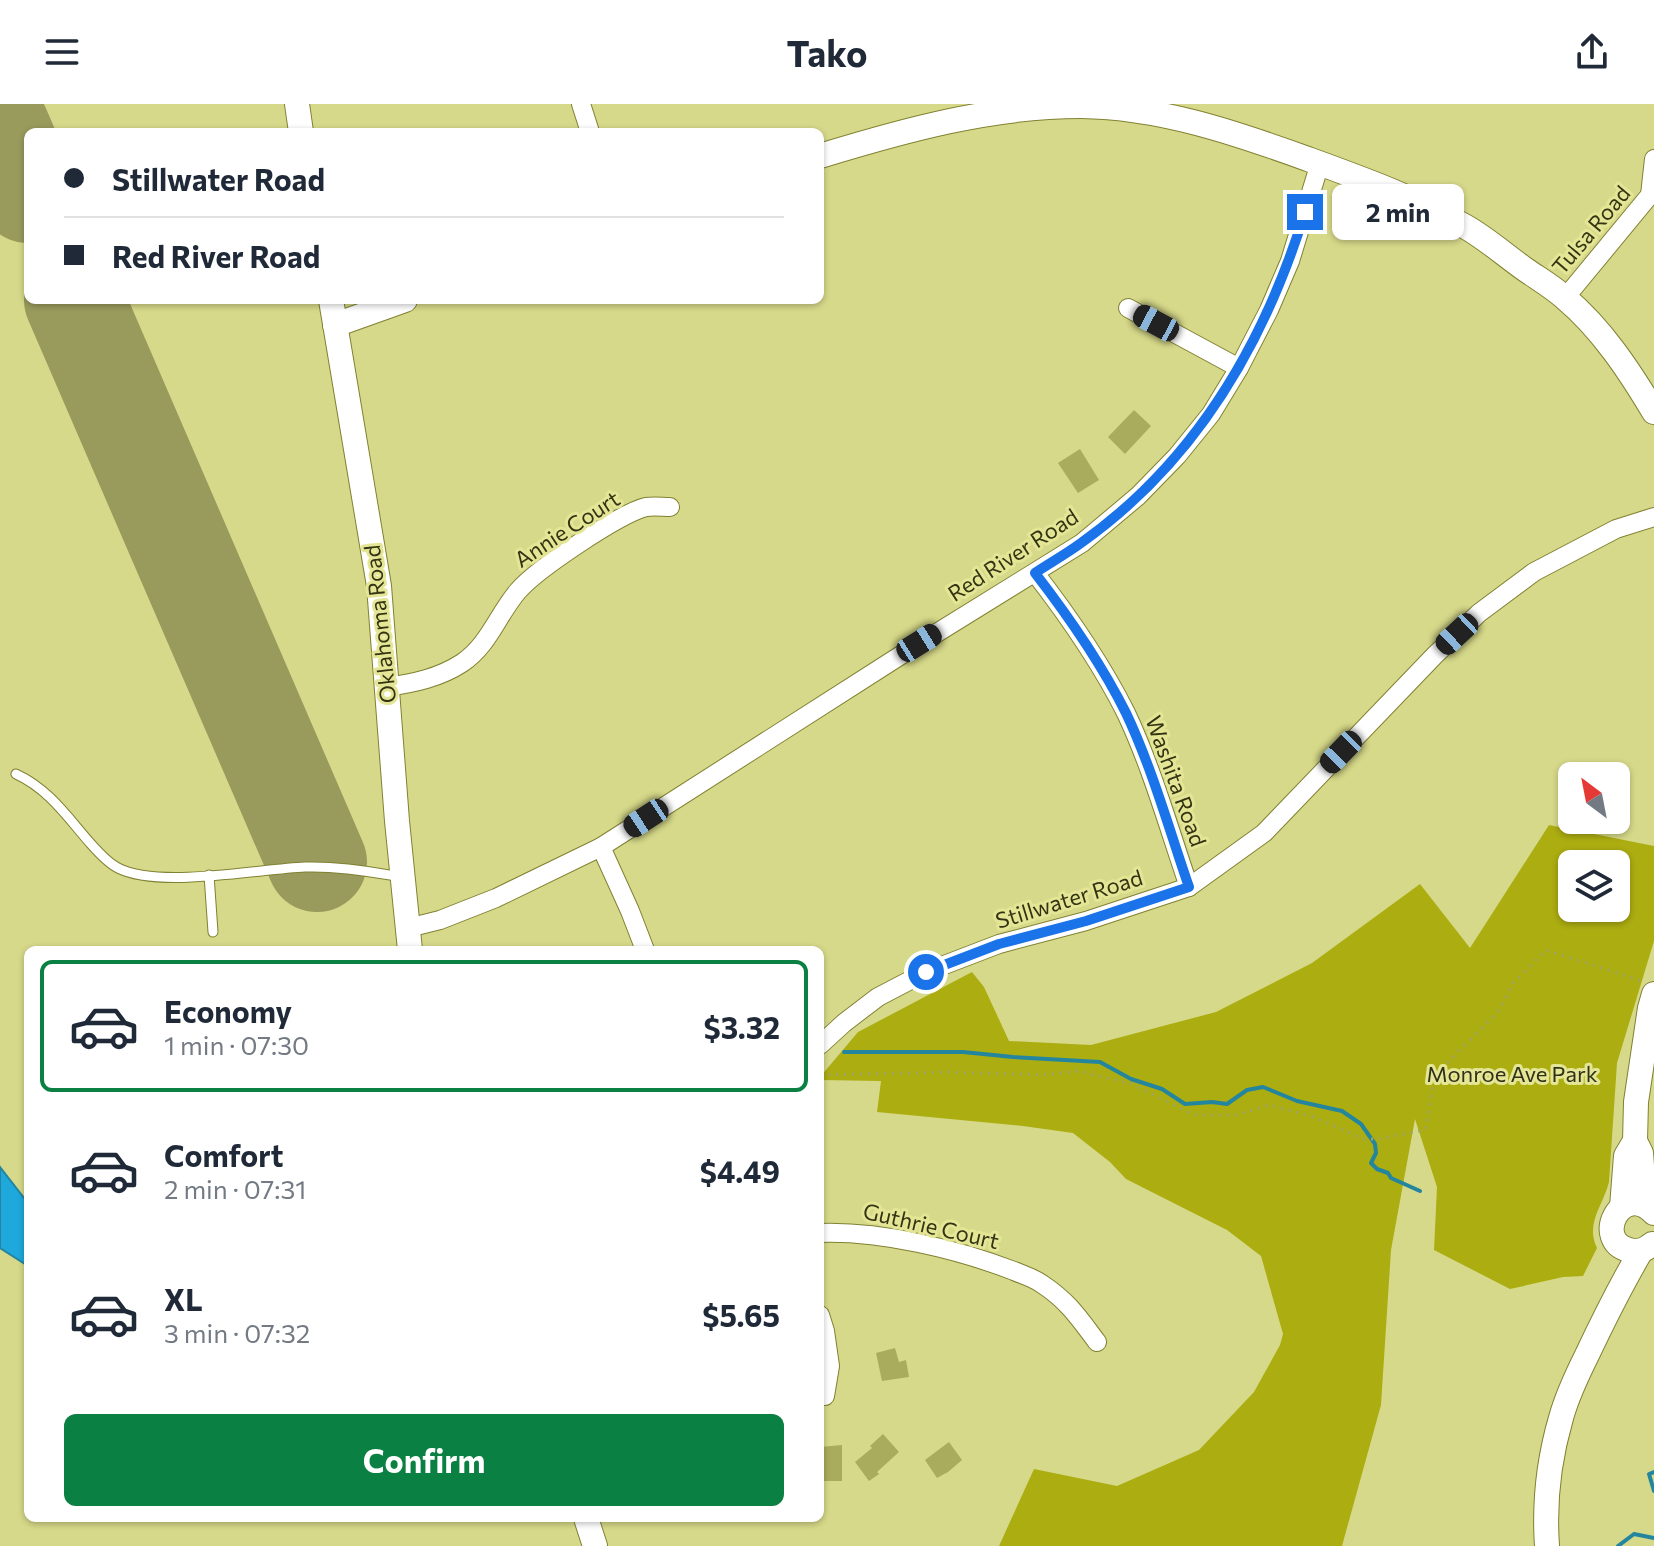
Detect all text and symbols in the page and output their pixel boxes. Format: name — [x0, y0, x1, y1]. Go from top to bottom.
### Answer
icon: menu — [40, 30, 84, 74]
text: Tako — [787, 30, 867, 74]
icon: share — [1570, 30, 1614, 74]
text: Stillwater Road — [112, 160, 325, 197]
street label: Tulsa Road — [1546, 180, 1635, 279]
callout: 2 min — [1333, 184, 1465, 240]
route end — [1287, 194, 1323, 230]
text: 2 min — [1366, 196, 1430, 227]
text: Red River Road — [112, 237, 320, 274]
car — [1129, 301, 1183, 345]
street label: Annie Court — [509, 485, 624, 573]
street label: Red River Road — [943, 502, 1083, 607]
street label: Oklahoma Road — [358, 544, 401, 705]
car — [1431, 609, 1483, 659]
car — [892, 620, 946, 666]
street label: Washita Road — [1140, 712, 1213, 850]
car — [1316, 726, 1366, 778]
north arrow — [1558, 762, 1630, 834]
map controls — [1558, 762, 1630, 922]
car — [619, 795, 673, 841]
button: layers — [1558, 850, 1630, 922]
street label: Stillwater Road — [992, 863, 1146, 934]
route start — [908, 954, 944, 990]
icon: car — [68, 990, 140, 1062]
text: Economy — [164, 992, 292, 1029]
text: $3.32 — [703, 1008, 780, 1045]
text: 1 min · 07:30 — [164, 1029, 309, 1060]
park label: Monroe Ave Park — [1426, 1060, 1598, 1087]
icon: car — [68, 1134, 140, 1206]
text: Comfort — [164, 1136, 283, 1173]
text: $4.49 — [700, 1152, 780, 1189]
text: 2 min · 07:31 — [164, 1173, 306, 1204]
street label: Guthrie Court — [861, 1197, 1002, 1254]
icon: car — [68, 1278, 140, 1350]
text: XL — [164, 1280, 203, 1317]
text: $5.65 — [702, 1296, 780, 1333]
text: 3 min · 07:32 — [164, 1317, 310, 1348]
button: Confirm — [64, 1414, 784, 1506]

